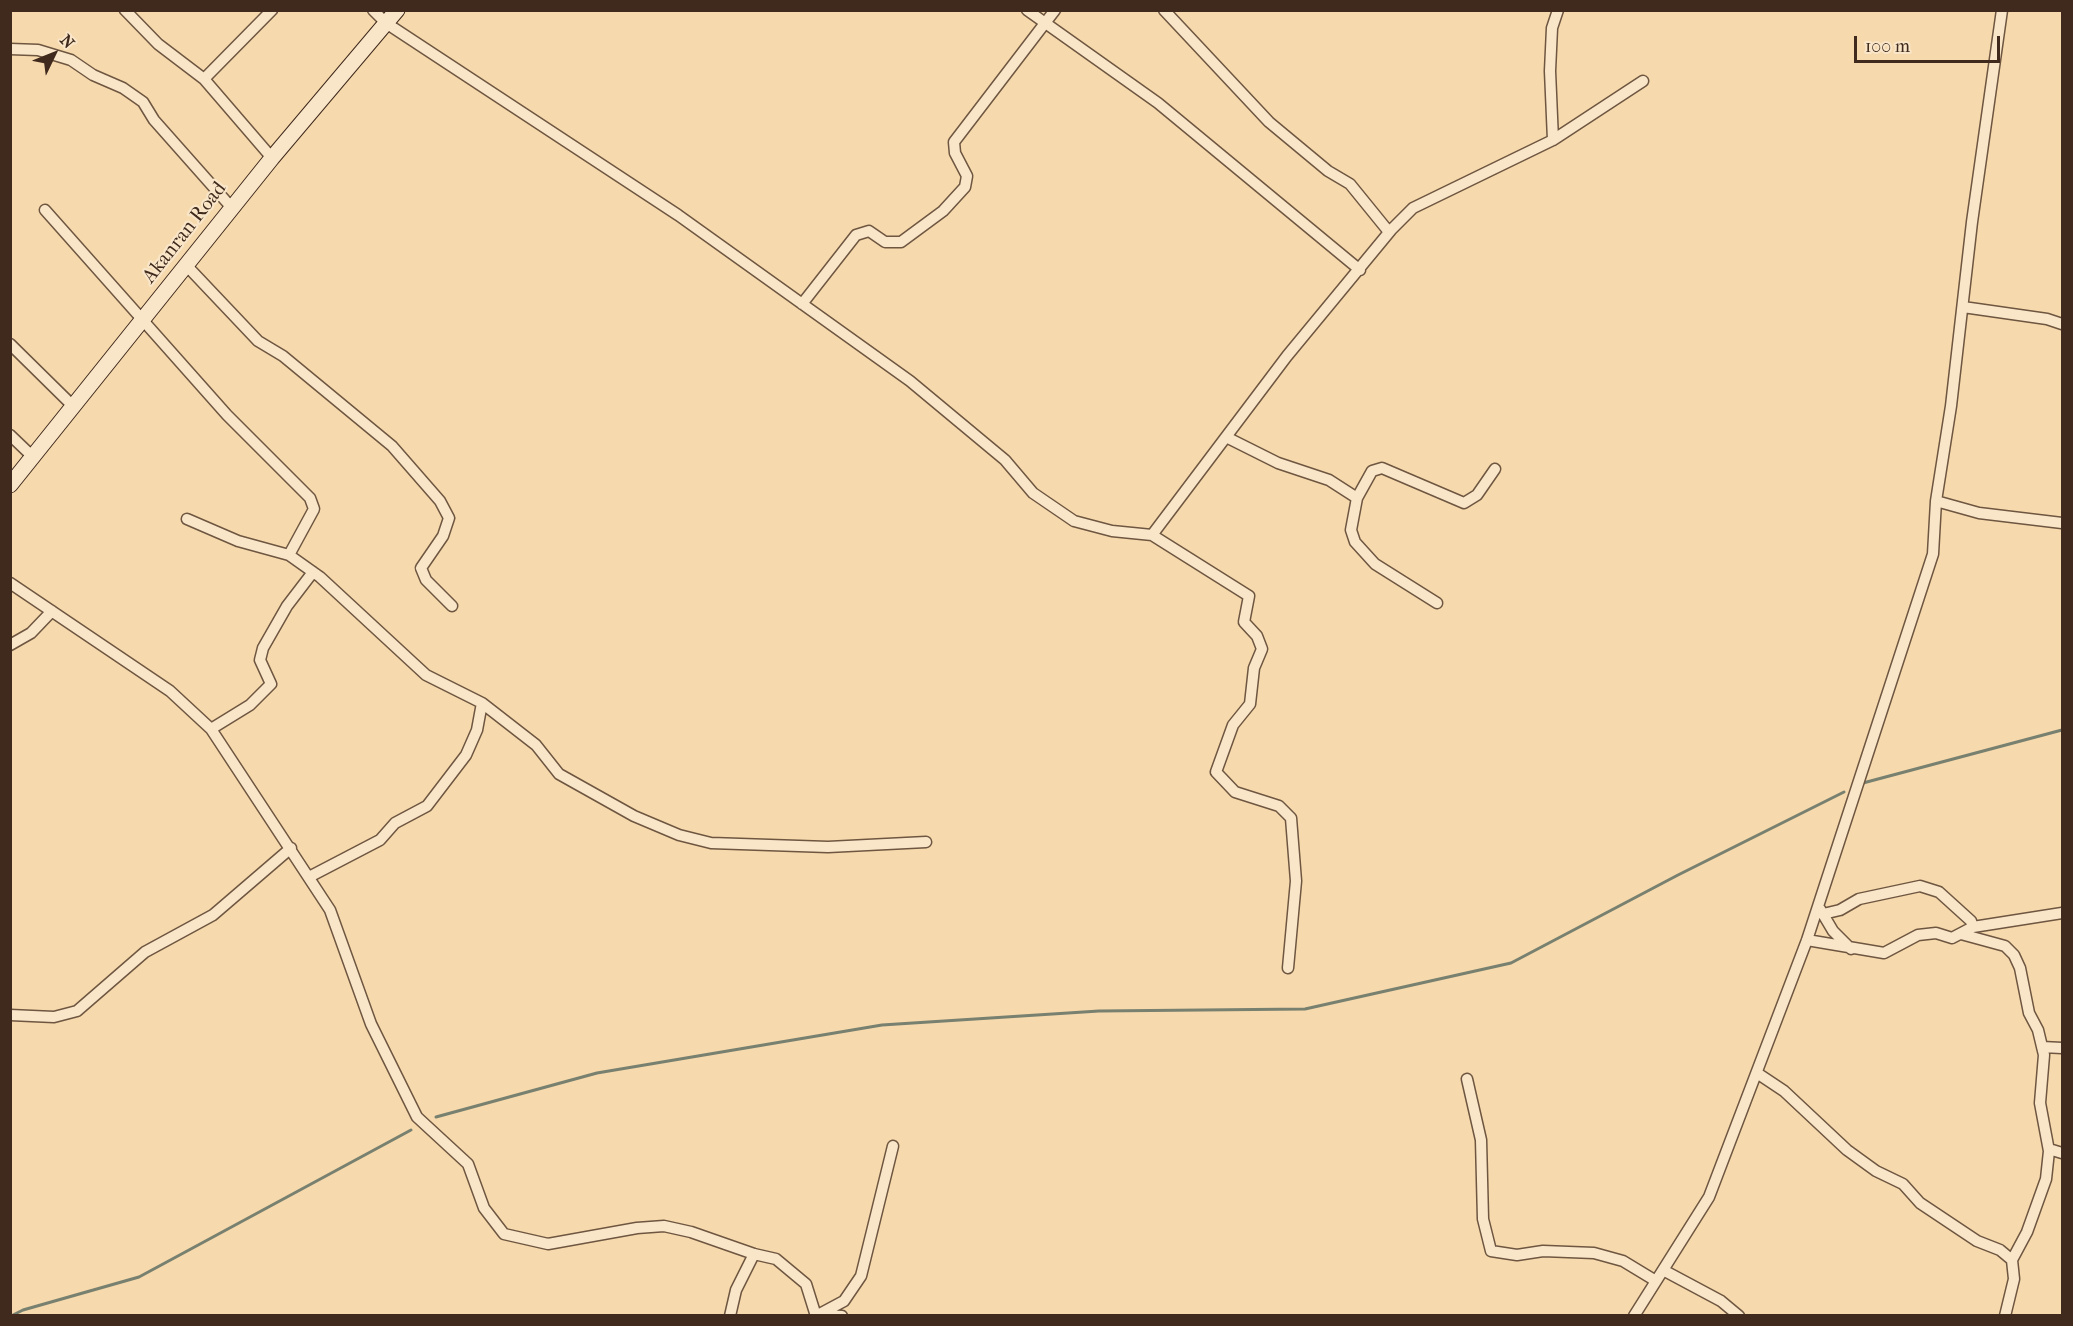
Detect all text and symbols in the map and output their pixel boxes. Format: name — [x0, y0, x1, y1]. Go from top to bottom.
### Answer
north arrow — [24, 24, 84, 84]
scale bar — [1857, 24, 2002, 62]
text: N — [56, 30, 79, 52]
text: 100 m — [1865, 36, 1910, 57]
street label: Akanran Road — [138, 177, 232, 289]

